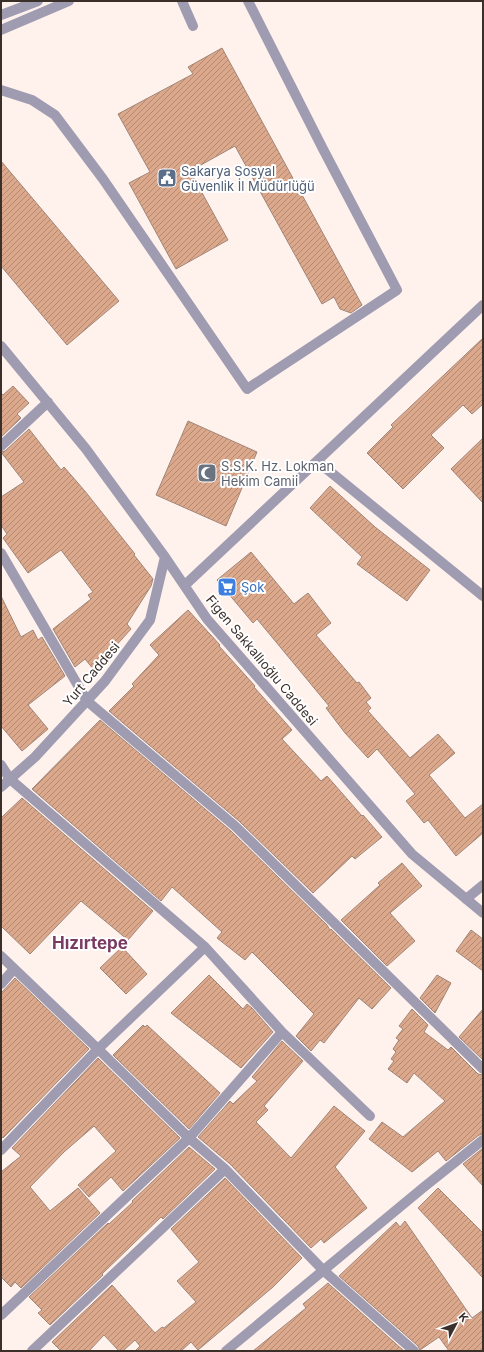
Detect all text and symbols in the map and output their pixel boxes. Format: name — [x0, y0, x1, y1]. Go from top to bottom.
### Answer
place label: Sakarya Sosyal Güvenlik İl Müdürlüğü — [181, 163, 315, 194]
public building icon: Sakarya Sosyal Güvenlik İl Müdürlüğü — [156, 167, 178, 189]
place label: S.S.K. Hz. Lokman Hekim Camii — [221, 458, 334, 489]
mosque icon: S.S.K. Hz. Lokman Hekim Camii — [196, 462, 218, 484]
supermarket icon: Şok — [216, 576, 238, 598]
place label: Şok — [241, 579, 264, 595]
street label: Figen Sakkallıoğlu Caddesi — [203, 592, 321, 728]
street label: Yurt Caddesi — [59, 638, 123, 710]
district label: Hızırtepe — [52, 933, 128, 953]
north arrow — [436, 1304, 476, 1344]
text: K — [456, 1310, 471, 1325]

